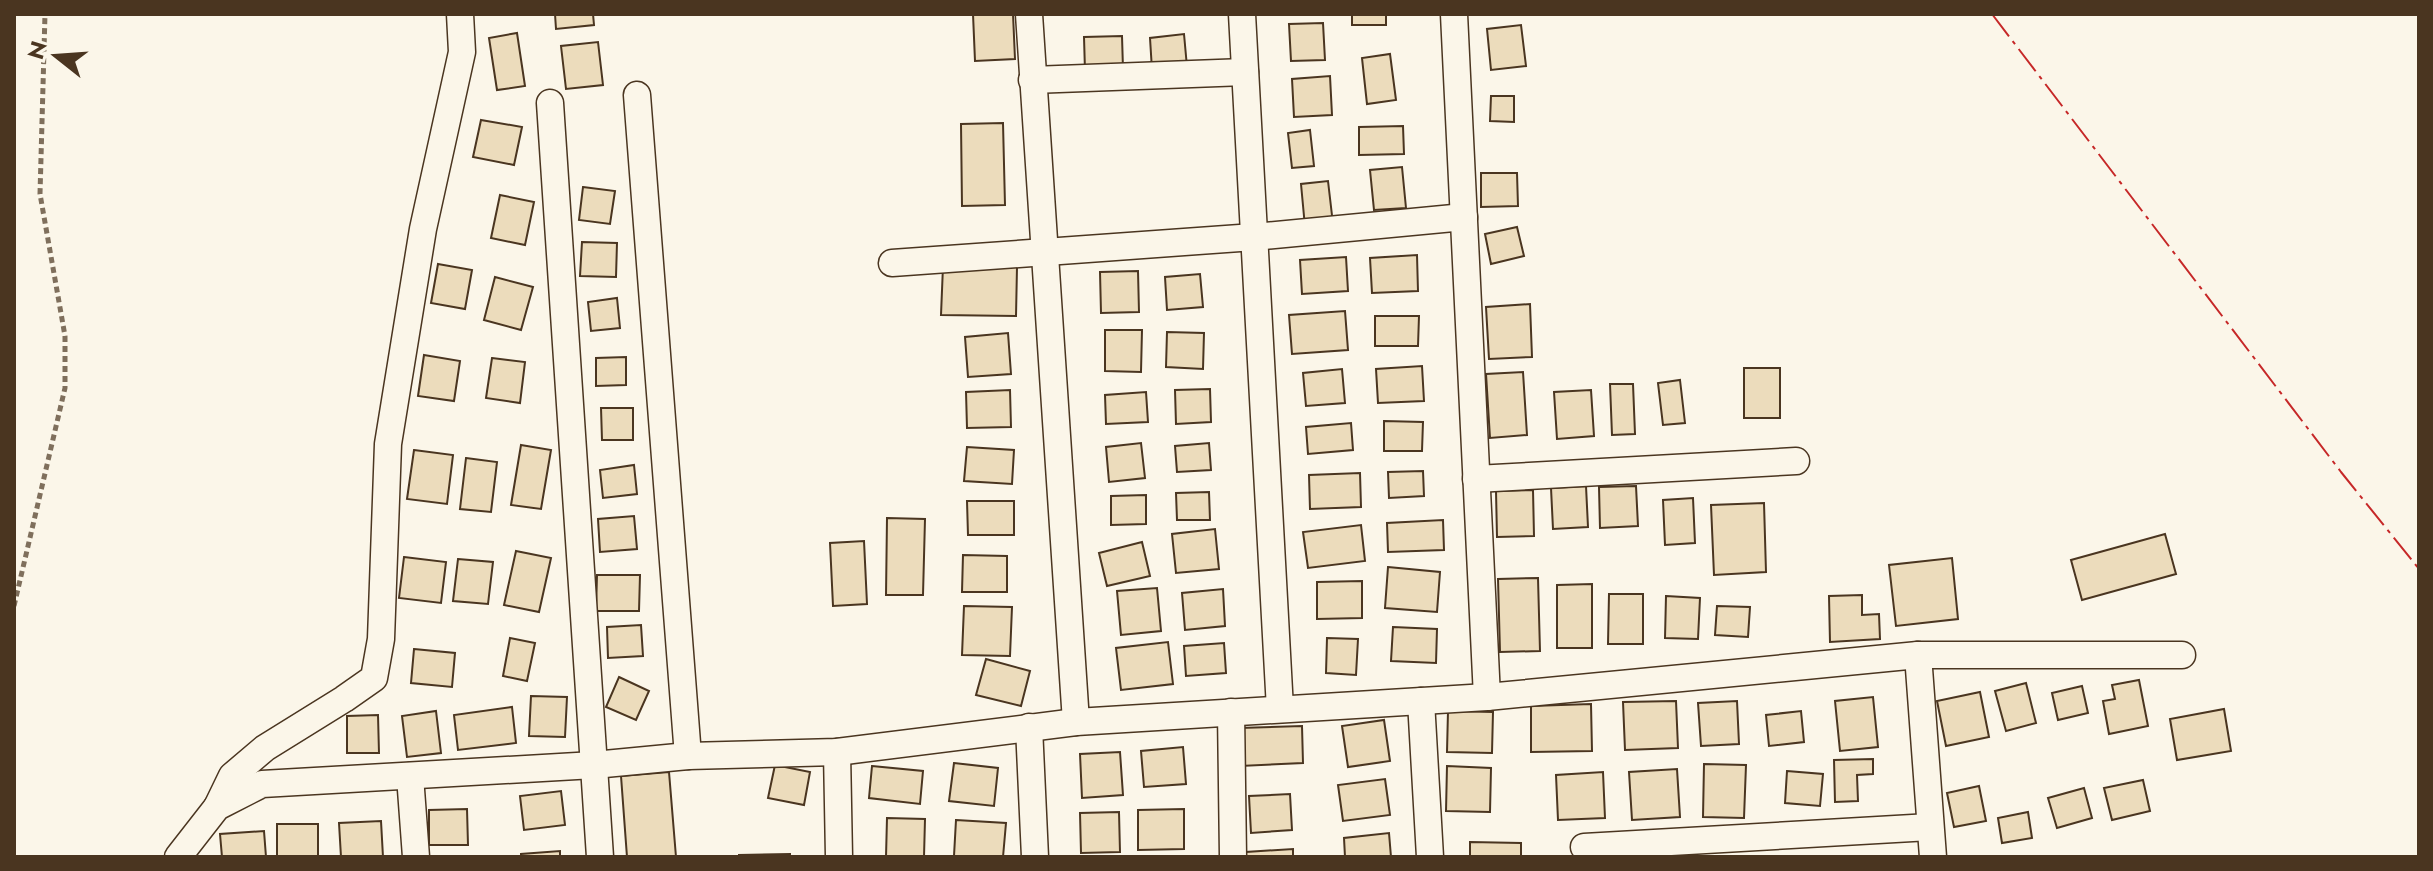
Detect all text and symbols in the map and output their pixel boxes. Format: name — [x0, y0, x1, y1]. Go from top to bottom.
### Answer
north arrow — [16, 16, 96, 96]
text: N — [19, 37, 55, 63]

